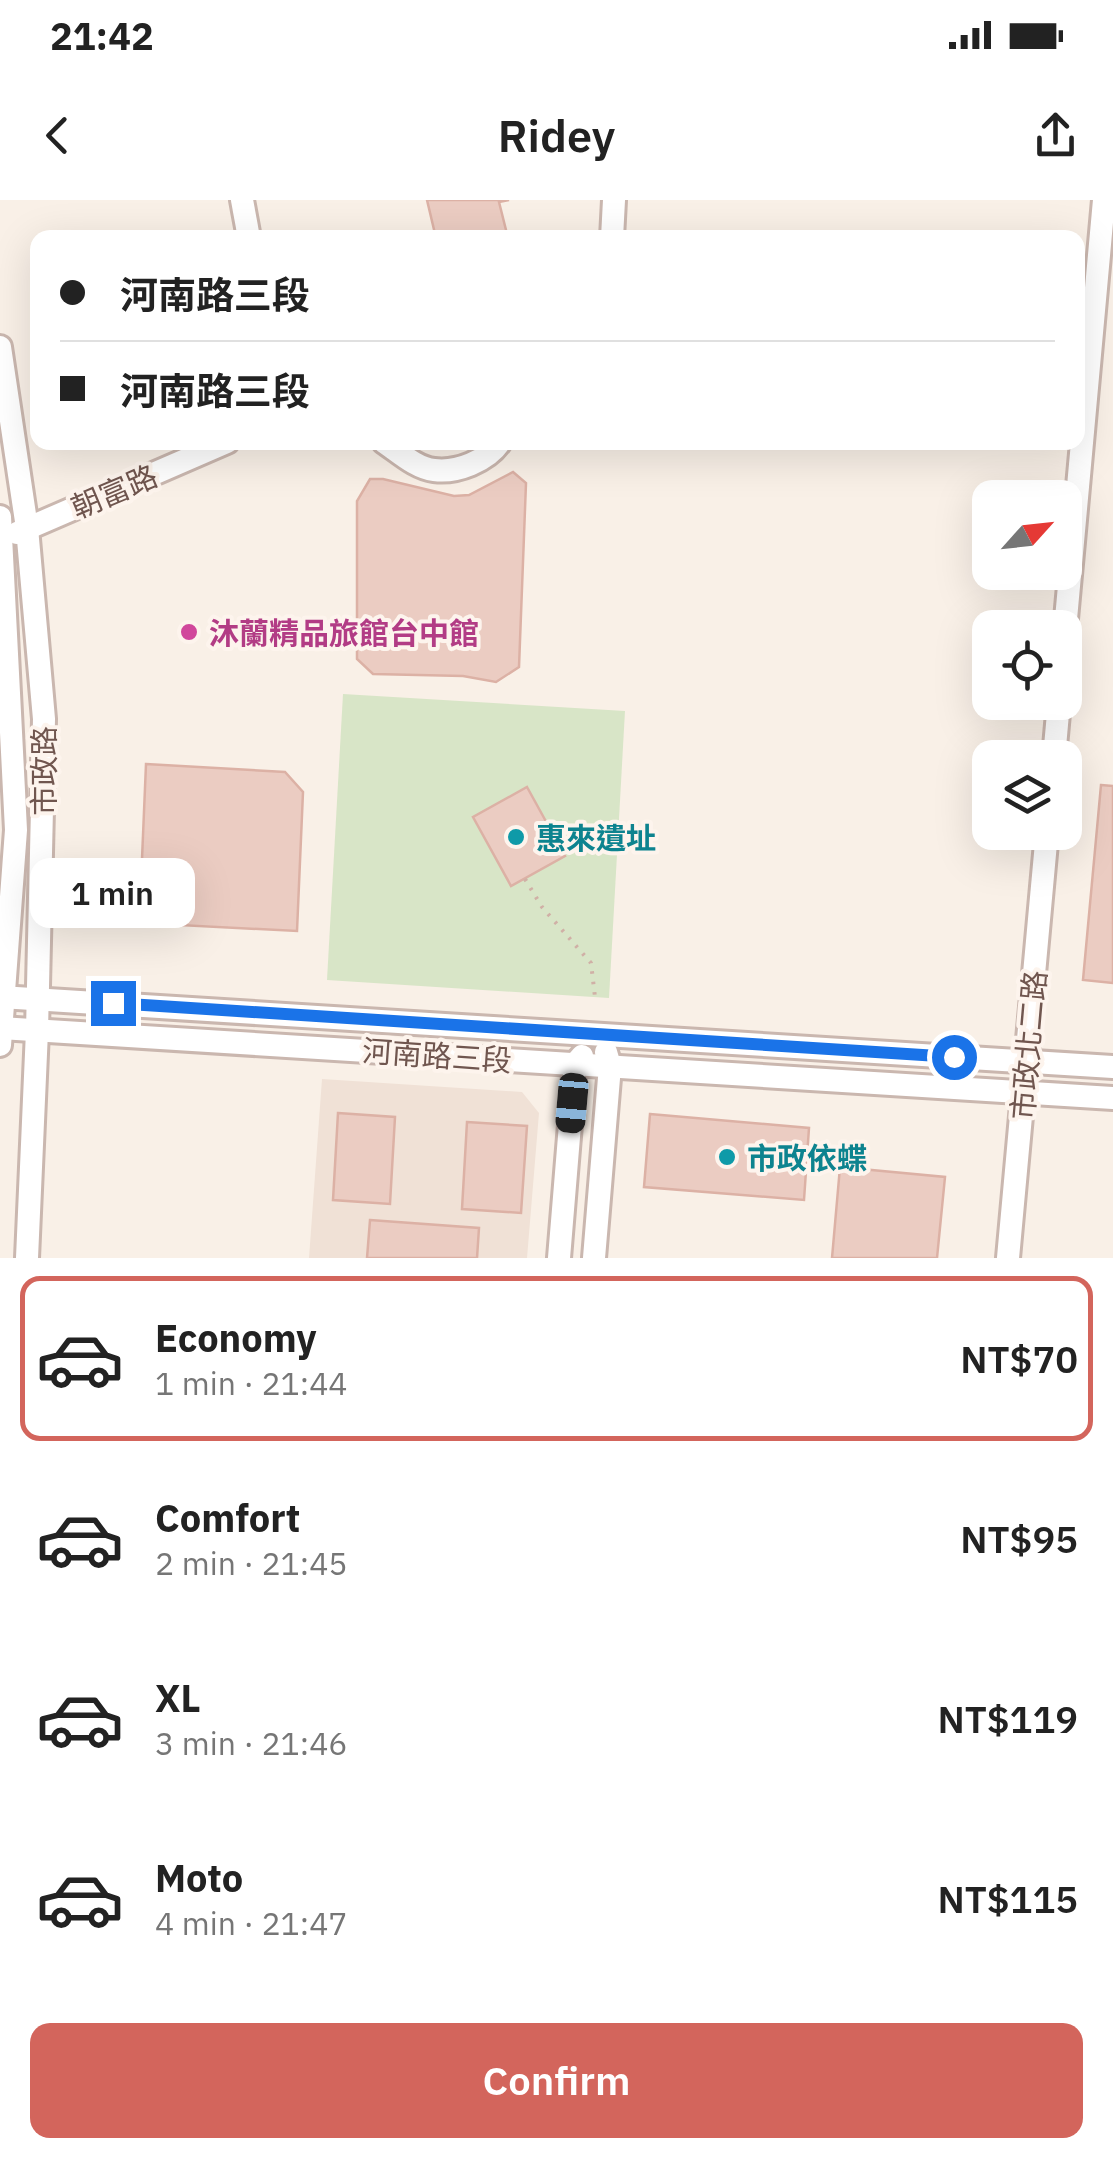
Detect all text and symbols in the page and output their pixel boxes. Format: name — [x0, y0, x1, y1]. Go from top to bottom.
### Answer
text: 21:42 — [50, 11, 154, 60]
text: Ridey — [498, 106, 615, 164]
icon: back — [30, 108, 85, 163]
icon: share — [1028, 108, 1083, 163]
text: 河南路三段 — [120, 270, 310, 319]
text: 河南路三段 — [120, 366, 310, 415]
street label: 朝富路 — [65, 455, 163, 527]
north arrow — [972, 480, 1082, 590]
map controls — [972, 480, 1082, 850]
button: locate — [972, 610, 1082, 720]
place label: 沐蘭精品旅館台中館 — [209, 613, 479, 652]
marker: 沐蘭精品旅館台中館 — [178, 621, 200, 643]
street label: 市政路 — [24, 726, 63, 816]
button: layers — [972, 740, 1082, 850]
place label: 惠來遺址 — [536, 818, 656, 857]
marker: 惠來遺址 — [505, 826, 527, 848]
callout: 1 min — [31, 858, 196, 928]
text: 1 min — [71, 872, 154, 914]
street label: 市政北二路 — [1002, 969, 1054, 1121]
route end — [91, 981, 136, 1026]
street label: 河南路三段 — [361, 1030, 513, 1080]
route start — [932, 1035, 977, 1080]
car — [554, 1072, 590, 1134]
place label: 市政依蝶 — [747, 1138, 867, 1177]
marker: 市政依蝶 — [716, 1146, 738, 1168]
text: Economy — [155, 1313, 317, 1362]
icon: car — [35, 1314, 125, 1404]
text: NT$70 — [960, 1334, 1078, 1383]
text: 1 min · 21:44 — [155, 1362, 348, 1404]
text: Comfort — [155, 1493, 300, 1542]
icon: car — [35, 1494, 125, 1584]
text: NT$95 — [960, 1514, 1078, 1563]
text: 2 min · 21:45 — [155, 1542, 348, 1584]
text: XL — [155, 1673, 201, 1722]
icon: car — [35, 1674, 125, 1764]
text: NT$119 — [937, 1694, 1078, 1743]
text: 3 min · 21:46 — [155, 1722, 348, 1764]
text: Moto — [155, 1853, 243, 1902]
icon: car — [35, 1854, 125, 1944]
text: NT$115 — [937, 1874, 1078, 1923]
text: 4 min · 21:47 — [155, 1902, 348, 1944]
button: Confirm — [30, 2023, 1083, 2138]

